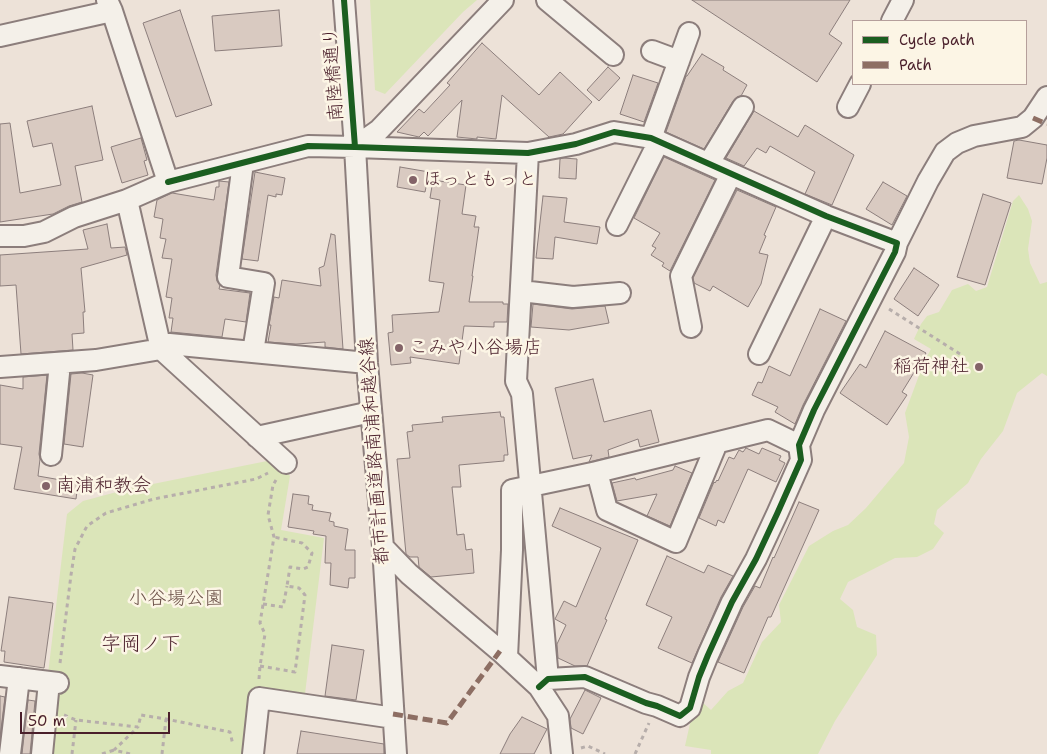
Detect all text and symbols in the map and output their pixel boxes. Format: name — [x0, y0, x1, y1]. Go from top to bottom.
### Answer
legend — [852, 20, 1027, 85]
street label: 南陸橋通り — [319, 26, 349, 122]
text: Cycle path — [899, 30, 975, 50]
text: Path — [899, 55, 932, 75]
place label: ほっともっと — [423, 169, 537, 191]
marker: ほっともっと — [407, 174, 419, 186]
street label: 都市計画道路南浦和越谷線 — [356, 336, 394, 566]
place label: こみや小谷場店 — [409, 337, 542, 359]
marker: こみや小谷場店 — [393, 342, 405, 354]
place label: 稲荷神社 — [893, 356, 969, 378]
marker: 稲荷神社 — [973, 361, 985, 373]
place label: 南浦和教会 — [56, 475, 151, 497]
marker: 南浦和教会 — [40, 480, 52, 492]
park label: 小谷場公園 — [129, 588, 223, 610]
district label: 字岡ノ下 — [101, 633, 181, 657]
scale bar — [22, 702, 172, 734]
text: 50 m — [28, 711, 66, 731]

